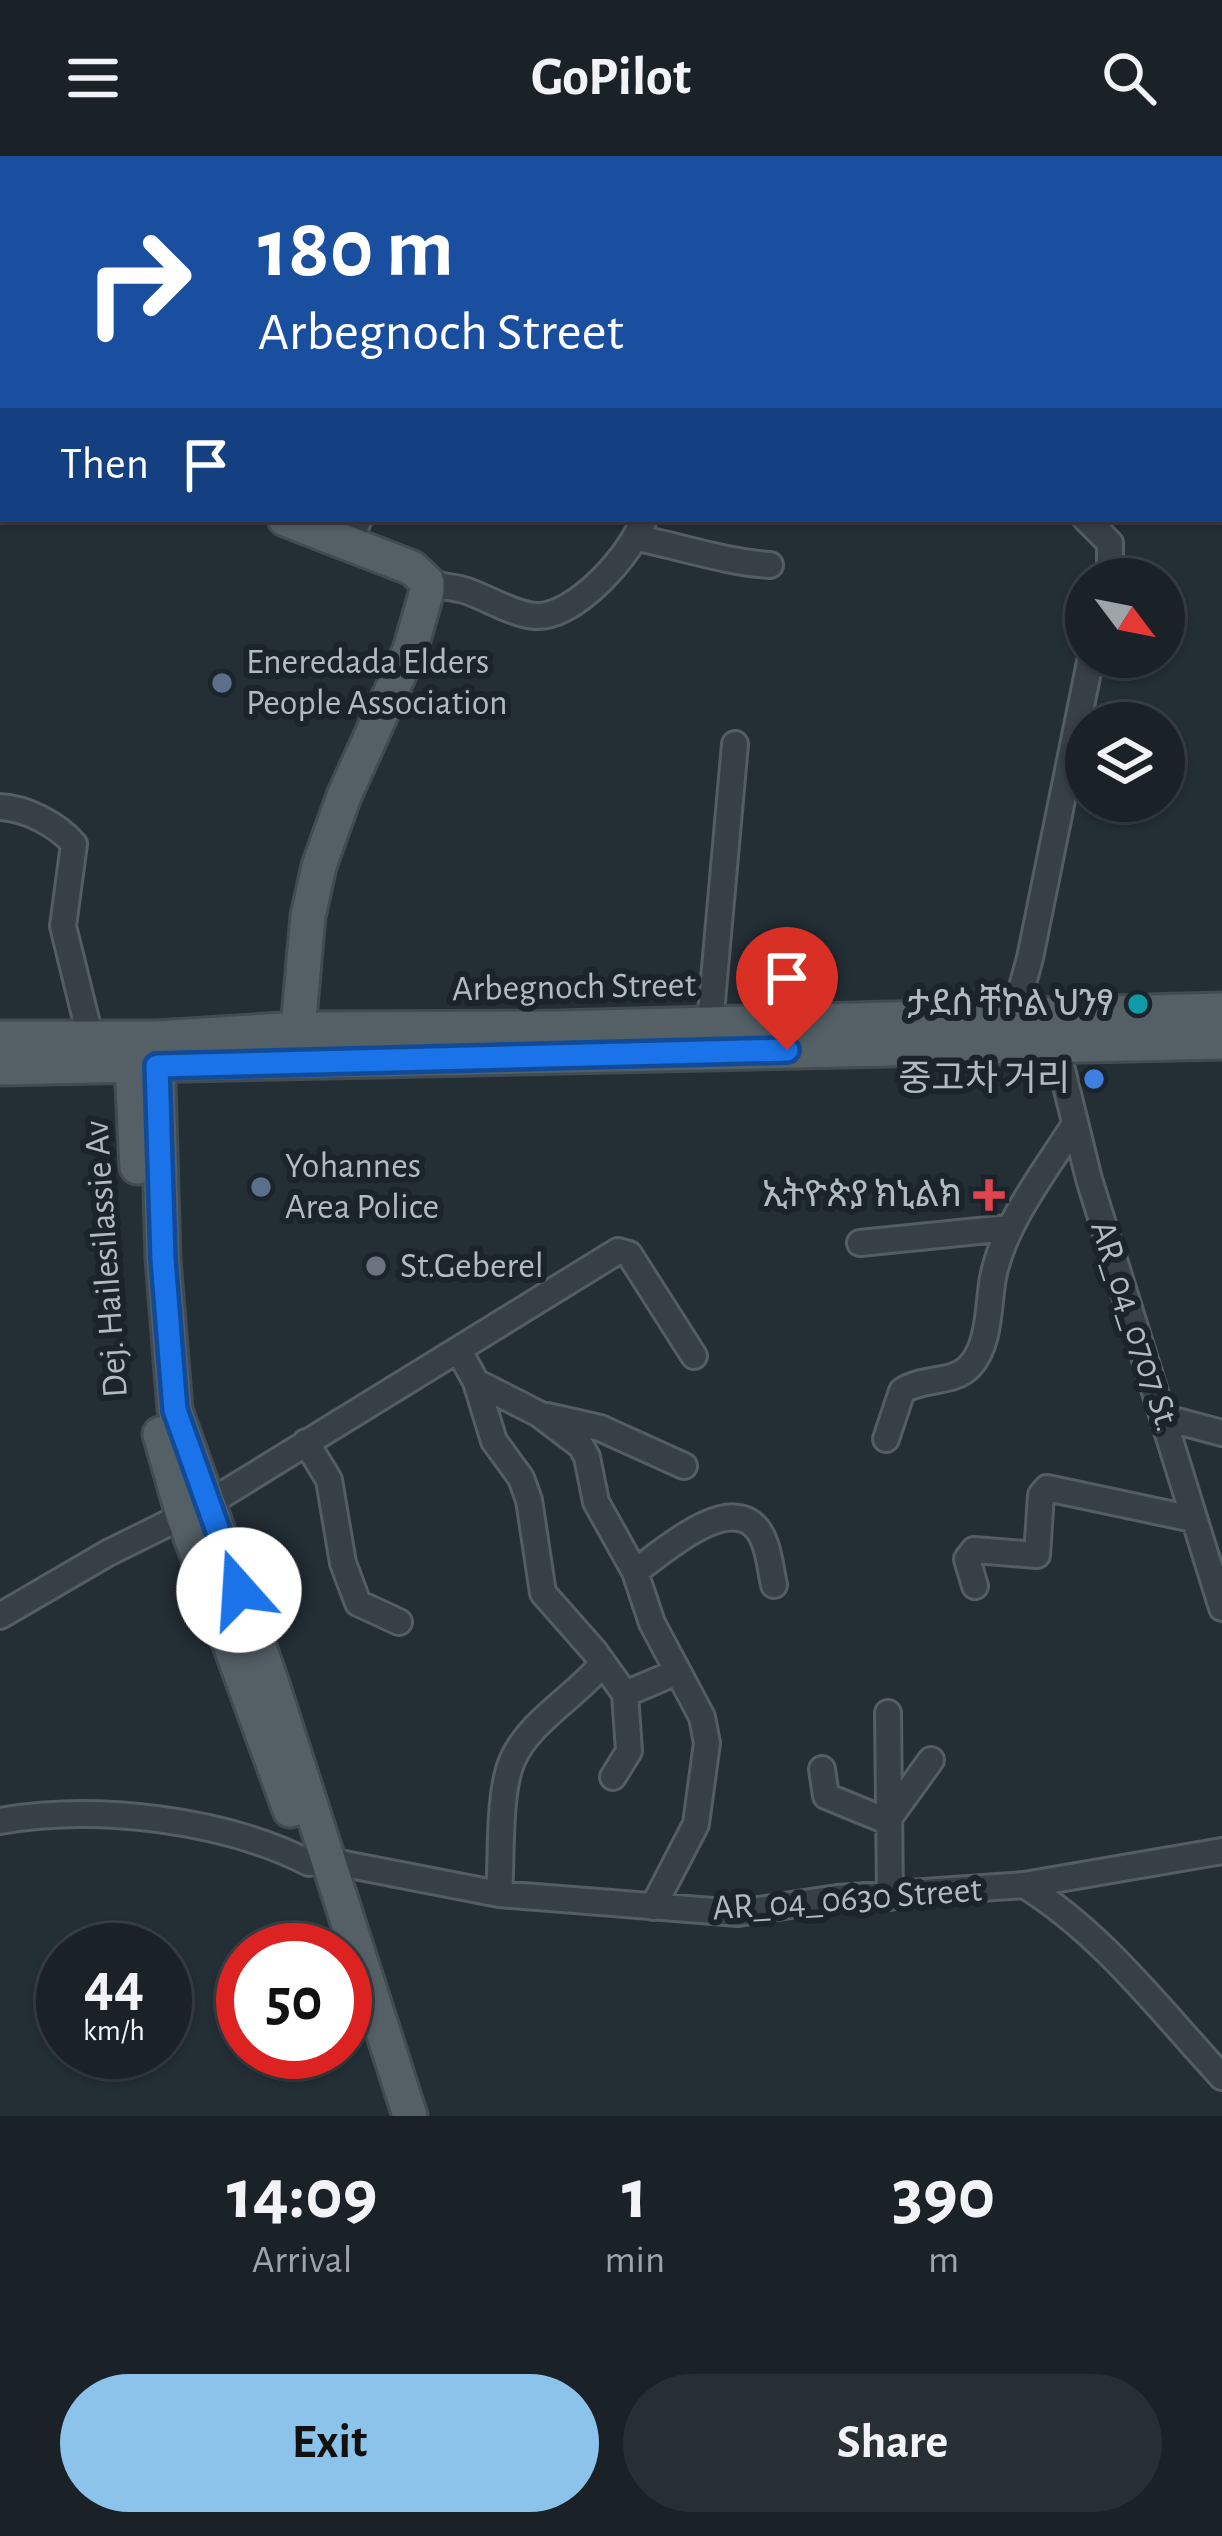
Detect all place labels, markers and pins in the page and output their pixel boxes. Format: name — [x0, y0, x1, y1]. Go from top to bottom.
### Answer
place label: Eneredada Elders People Association — [246, 644, 508, 721]
marker: Eneredada Elders People Association — [209, 670, 235, 696]
pin — [736, 927, 838, 1050]
place label: ታደሰ ቸኮል ህንፃ — [907, 984, 1114, 1022]
marker: ታደሰ ቸኮል ህንፃ — [1125, 991, 1151, 1017]
place label: 중고차 거리 — [898, 1060, 1070, 1097]
marker: 중고차 거리 — [1081, 1066, 1107, 1092]
place label: Yohannes Area Police — [285, 1148, 439, 1225]
marker: Yohannes Area Police — [248, 1174, 274, 1200]
place label: ኢትዮጵያ ክኒልክ — [762, 1177, 962, 1213]
marker: ኢትዮጵያ ክኒልክ — [973, 1179, 1005, 1211]
place label: St.Geberel — [400, 1248, 544, 1284]
marker: St.Geberel — [363, 1253, 389, 1279]

